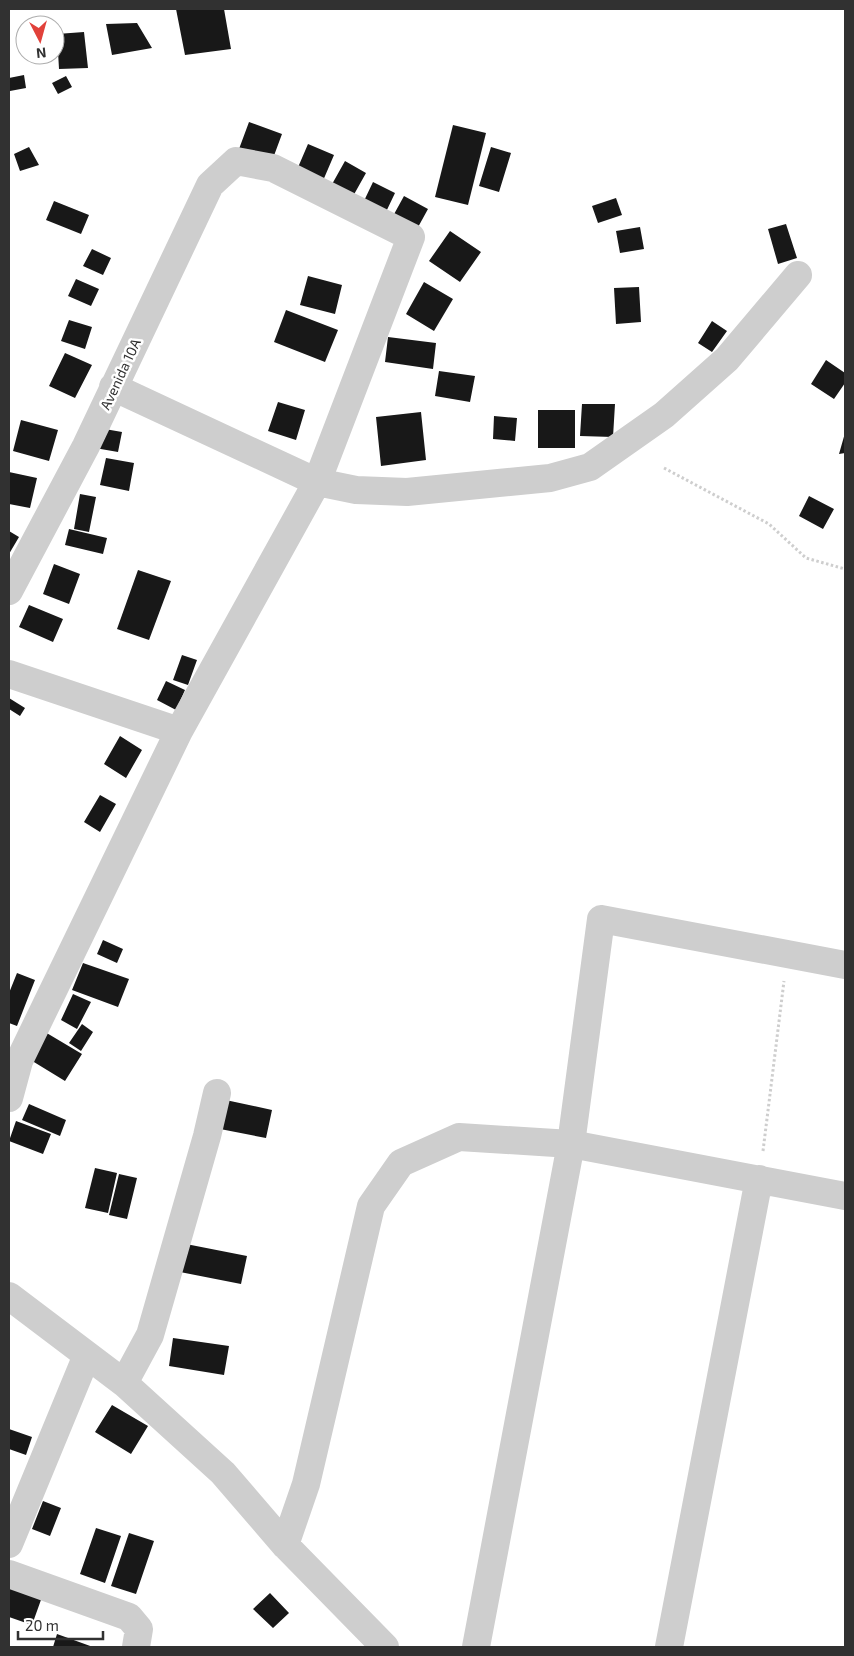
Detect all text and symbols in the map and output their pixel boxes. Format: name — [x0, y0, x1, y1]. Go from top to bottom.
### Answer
north arrow — [15, 15, 65, 65]
text: N — [35, 44, 47, 62]
street label: Avenida 10A — [96, 336, 144, 412]
scale bar — [18, 1608, 102, 1640]
text: 20 m — [25, 1616, 59, 1634]

